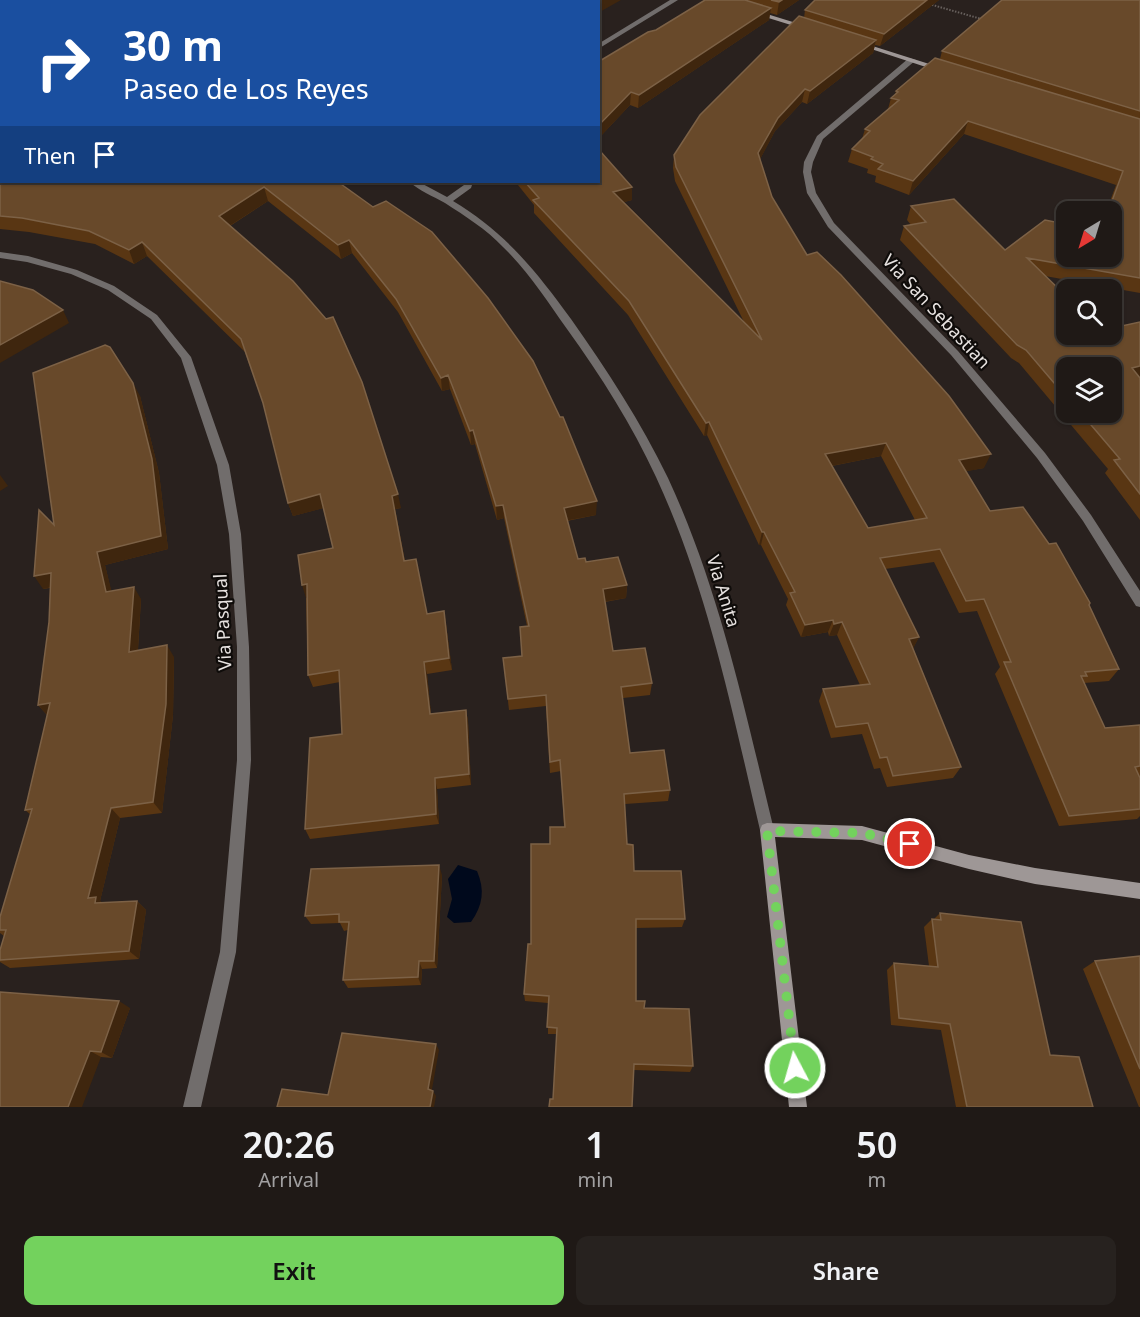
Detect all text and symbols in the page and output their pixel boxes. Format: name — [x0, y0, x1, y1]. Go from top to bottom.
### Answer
text: 30 m — [123, 16, 223, 73]
icon: right — [24, 24, 102, 102]
text: Paseo de Los Reyes — [123, 70, 369, 107]
icon: arrive — [88, 138, 121, 171]
text: Then — [24, 140, 76, 170]
north arrow — [1056, 201, 1122, 267]
map controls — [1056, 201, 1122, 423]
street label: Via San Sebastian — [878, 249, 996, 373]
button: search — [1056, 279, 1122, 345]
button: layers — [1056, 357, 1122, 423]
street label: Via Anita — [702, 552, 746, 630]
street label: Via Pasqual — [207, 573, 237, 671]
pin — [884, 818, 935, 869]
icon: arrive — [893, 827, 926, 860]
position arrow — [763, 1036, 827, 1100]
text: 20:26 — [243, 1120, 335, 1169]
text: 1 — [585, 1120, 606, 1169]
text: 50 — [856, 1120, 897, 1169]
text: Arrival — [258, 1166, 319, 1193]
text: min — [577, 1166, 614, 1193]
text: m — [867, 1166, 886, 1193]
button: Exit — [24, 1236, 564, 1305]
button: Share — [576, 1236, 1116, 1305]

